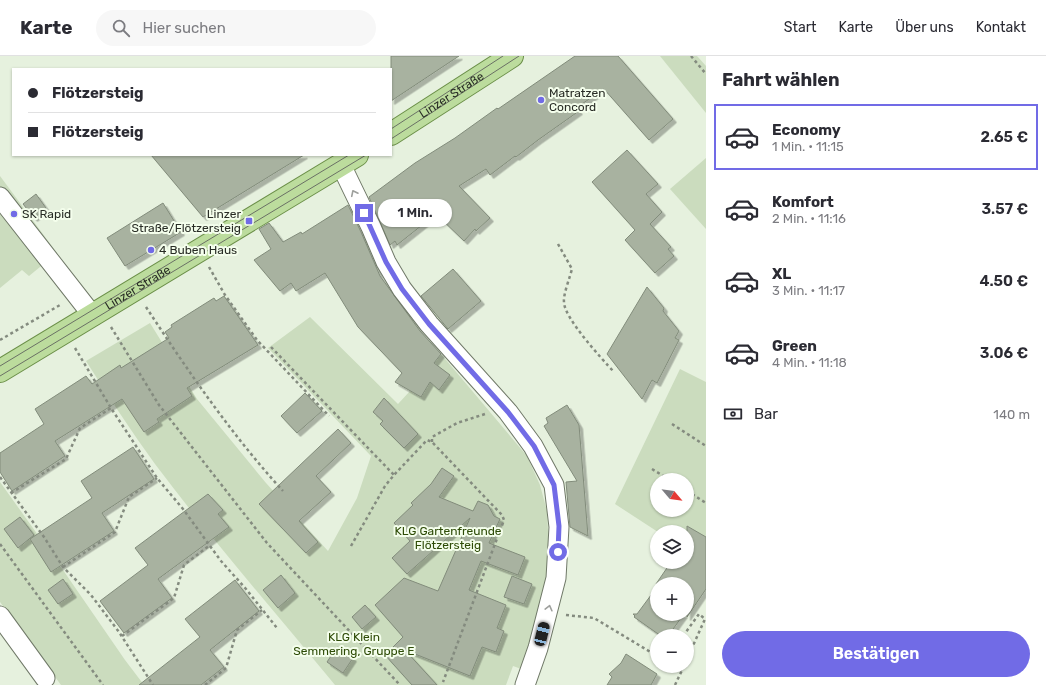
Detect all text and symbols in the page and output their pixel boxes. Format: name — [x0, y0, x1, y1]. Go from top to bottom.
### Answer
search box — [96, 10, 376, 46]
text: Karte — [20, 16, 72, 39]
icon: search — [110, 17, 132, 39]
text: Hier suchen — [142, 19, 226, 37]
text: Start — [784, 19, 817, 36]
text: Karte — [839, 19, 873, 36]
text: Über uns — [895, 19, 954, 36]
text: Kontakt — [976, 19, 1026, 36]
street label: Linzer Straße — [417, 69, 487, 121]
text: Fahrt wählen — [722, 69, 840, 91]
text: Flötzersteig — [52, 84, 144, 102]
place label: Matratzen Concord — [549, 86, 606, 114]
marker: Matratzen Concord — [536, 95, 546, 105]
icon: car — [724, 119, 760, 155]
text: Economy — [772, 121, 841, 139]
text: Flötzersteig — [52, 123, 144, 141]
text: 2.65 € — [980, 128, 1028, 146]
text: 1 Min. · 11:15 — [772, 139, 844, 154]
one-way arrow — [351, 190, 359, 198]
icon: car — [724, 191, 760, 227]
text: Komfort — [772, 193, 834, 211]
callout: 1 Min. — [378, 199, 452, 227]
text: 3.57 € — [981, 200, 1028, 218]
route end — [355, 204, 373, 222]
text: 1 Min. — [397, 205, 433, 220]
place label: SK Rapid — [22, 207, 71, 221]
place label: Linzer Straße/Flötzersteig — [131, 207, 241, 235]
marker: SK Rapid — [9, 209, 19, 219]
text: 2 Min. · 11:16 — [772, 211, 846, 226]
marker: Linzer Straße/Flötzersteig — [244, 216, 254, 226]
place label: 4 Buben Haus — [159, 243, 237, 257]
marker: 4 Buben Haus — [146, 245, 156, 255]
street label: Linzer Straße — [102, 262, 173, 313]
icon: car — [724, 263, 760, 299]
text: XL — [772, 265, 791, 283]
text: 4.50 € — [980, 272, 1028, 290]
text: 3 Min. · 11:17 — [772, 283, 845, 298]
icon: car — [724, 335, 760, 371]
text: Green — [772, 337, 817, 355]
text: 3.06 € — [980, 344, 1028, 362]
text: 4 Min. · 11:18 — [772, 355, 847, 370]
icon: cash — [722, 403, 744, 425]
text: Bar — [754, 405, 778, 423]
text: 140 m — [993, 407, 1030, 422]
north arrow — [650, 473, 694, 517]
map controls — [650, 473, 694, 673]
park label: KLG Gartenfreunde Flötzersteig — [394, 524, 502, 552]
button: layers — [650, 525, 694, 569]
route start — [549, 543, 567, 561]
button: + — [650, 577, 694, 621]
one-way arrow — [544, 604, 553, 611]
car — [533, 621, 551, 647]
button: − — [650, 629, 694, 673]
park label: KLG Klein Semmering, Gruppe E — [293, 630, 415, 658]
button: Bestätigen — [722, 631, 1030, 677]

